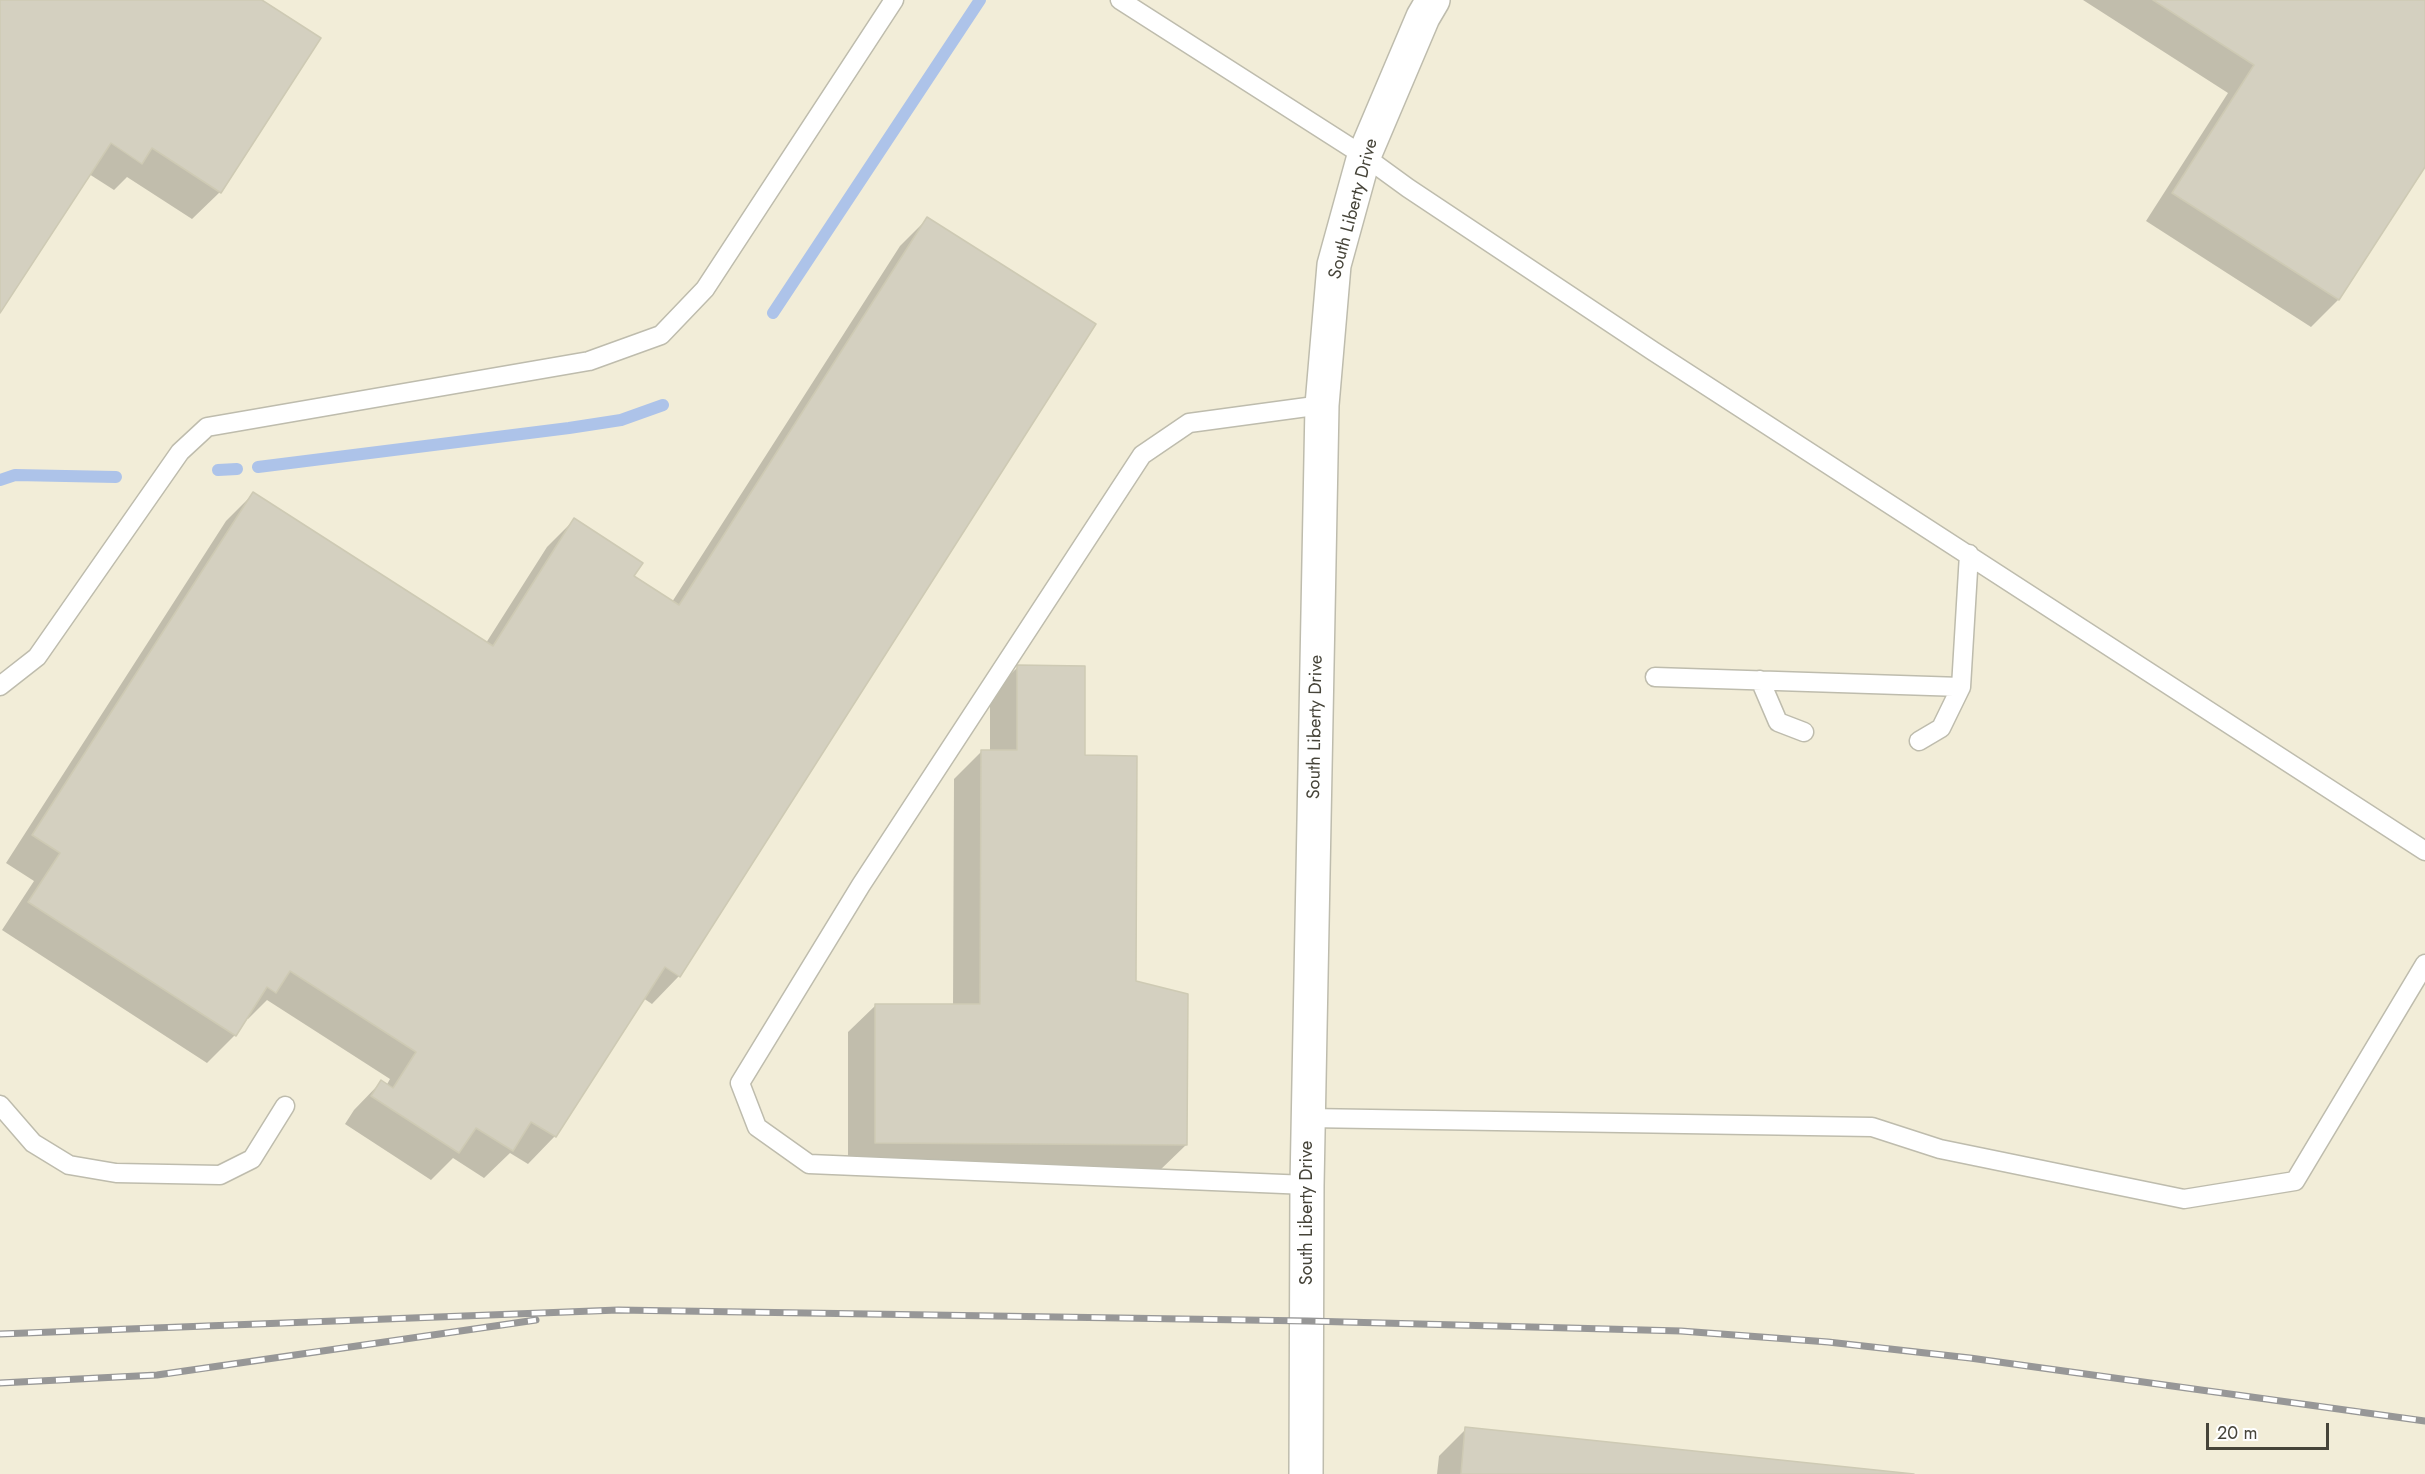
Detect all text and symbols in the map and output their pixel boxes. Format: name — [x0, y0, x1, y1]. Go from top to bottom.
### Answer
street label: South Liberty Drive — [1325, 136, 1383, 282]
street label: South Liberty Drive — [1304, 655, 1328, 799]
street label: South Liberty Drive — [1297, 1141, 1319, 1285]
scale bar — [2209, 1411, 2332, 1449]
text: 20 m — [2217, 1420, 2257, 1446]

